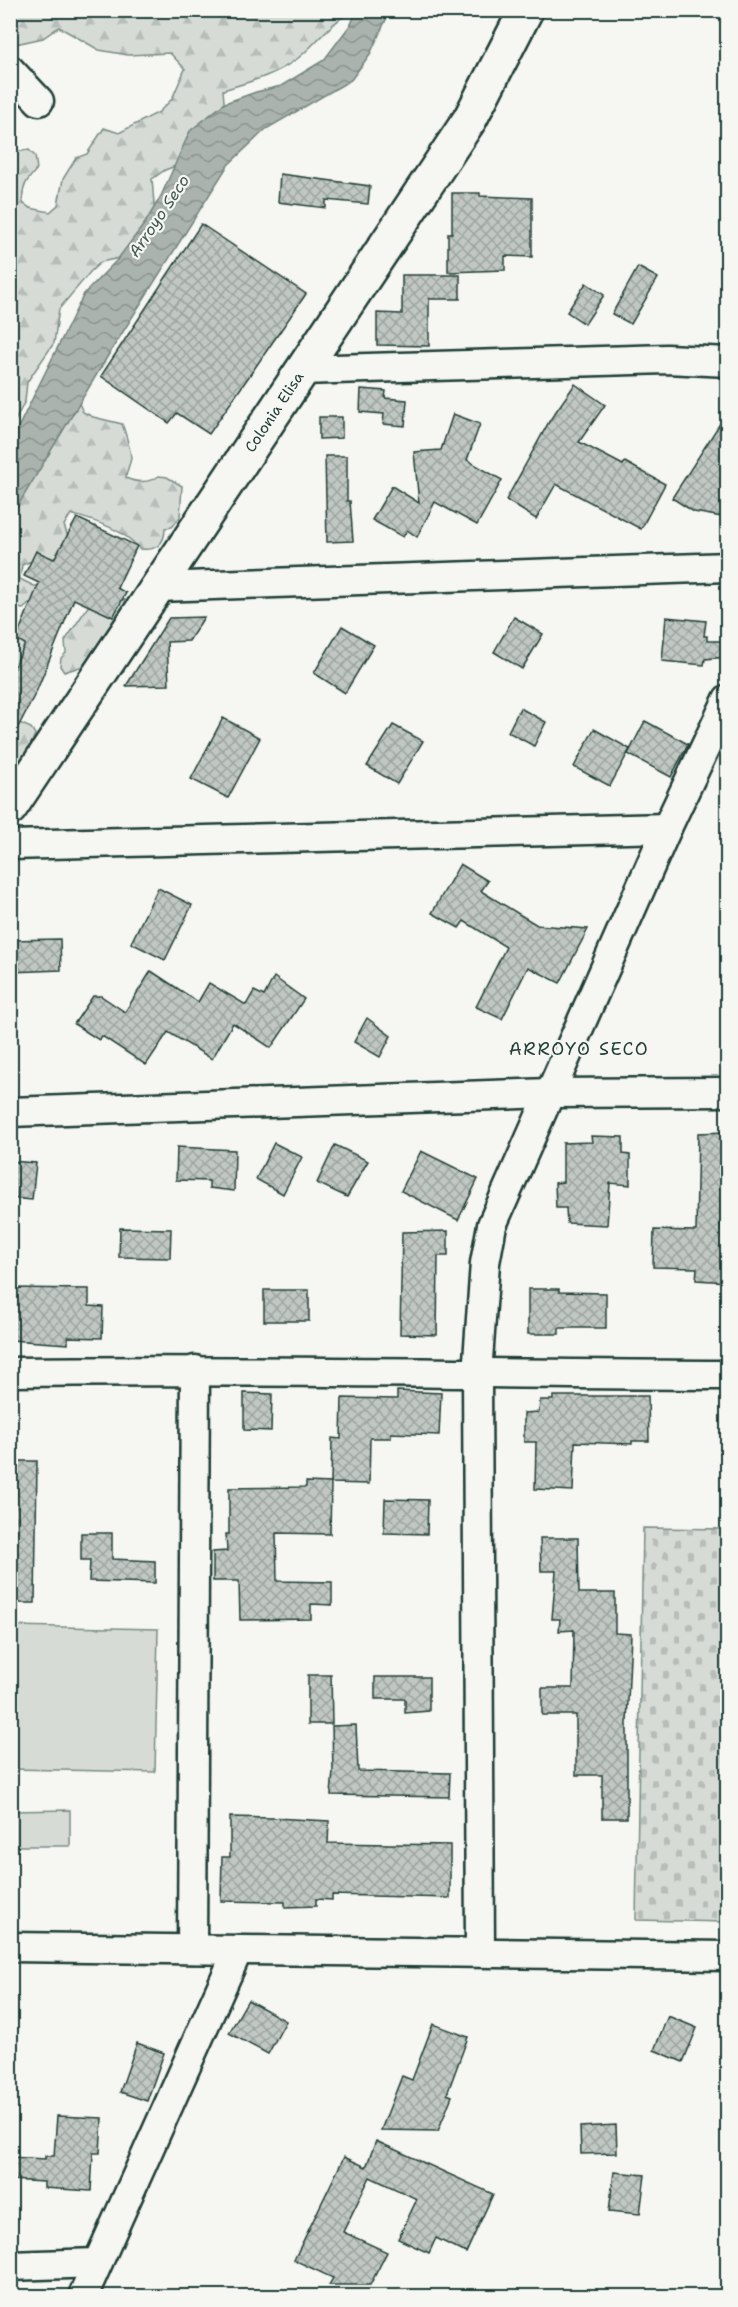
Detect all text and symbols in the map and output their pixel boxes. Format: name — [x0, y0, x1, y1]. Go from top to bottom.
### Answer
water label: Arroyo Seco — [124, 171, 194, 261]
street label: Colonia Elisa — [240, 367, 309, 456]
district label: ARROYO SECO — [509, 1037, 649, 1061]

